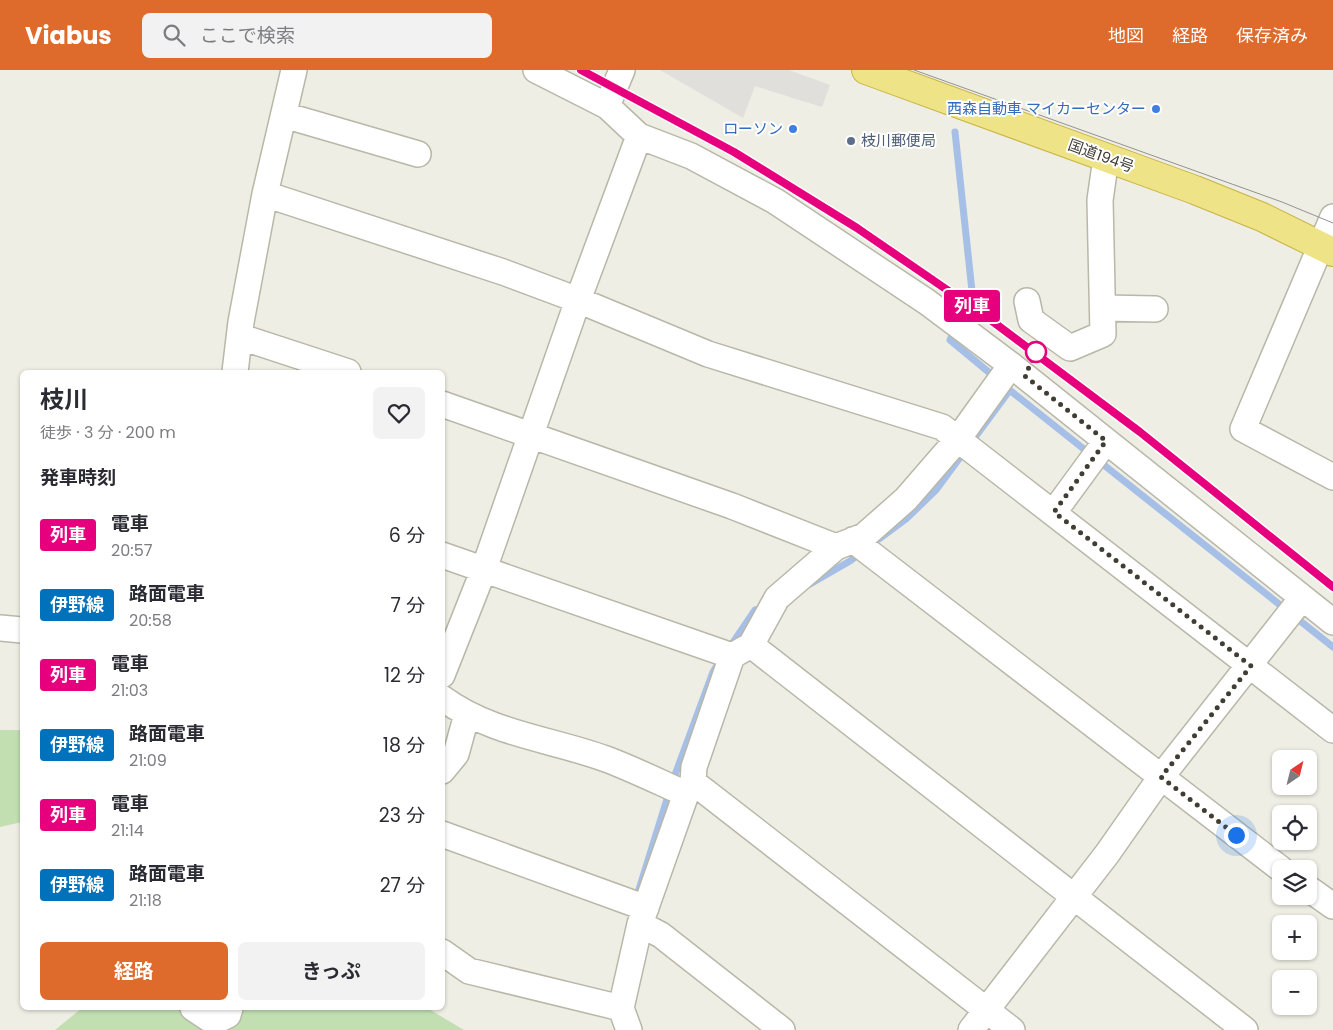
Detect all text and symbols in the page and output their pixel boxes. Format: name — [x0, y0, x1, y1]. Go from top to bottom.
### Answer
search box — [142, 13, 492, 58]
text: Viabus — [25, 19, 112, 52]
icon: search — [160, 21, 188, 49]
text: ここで検索 — [200, 22, 295, 49]
text: 地図 — [1108, 23, 1144, 48]
text: 経路 — [1172, 23, 1208, 48]
text: 保存済み — [1236, 23, 1308, 48]
place label: 西森自動車 マイカーセンター — [947, 98, 1146, 119]
marker: 西森自動車 マイカーセンター — [1150, 103, 1162, 115]
place label: ローソン — [723, 118, 783, 139]
marker: ローソン — [787, 123, 799, 135]
place label: 枝川郵便局 — [861, 130, 936, 151]
street label: 国道194号 — [1065, 134, 1137, 177]
marker: 枝川郵便局 — [845, 135, 857, 147]
line badge: 列車 — [950, 290, 994, 322]
text: 列車 — [954, 293, 990, 318]
unlabelled marker — [1025, 341, 1047, 363]
text: 枝川 — [40, 383, 88, 416]
button: heart — [373, 387, 425, 439]
text: 徒歩 · 3 分 · 200 m — [40, 421, 176, 444]
text: 発車時刻 — [40, 464, 116, 491]
text: 電車 — [111, 510, 149, 537]
text: 列車 — [50, 522, 86, 547]
text: 6 分 — [389, 522, 425, 549]
text: 20:57 — [111, 539, 152, 562]
text: 路面電車 — [129, 580, 205, 607]
text: 伊野線 — [50, 592, 104, 617]
text: 7 分 — [391, 592, 425, 619]
text: 20:58 — [129, 609, 172, 632]
text: 電車 — [111, 650, 149, 677]
text: 列車 — [50, 662, 86, 687]
text: 12 分 — [384, 662, 425, 689]
text: 21:03 — [111, 679, 148, 702]
text: 路面電車 — [129, 720, 205, 747]
text: 伊野線 — [50, 732, 104, 757]
text: 18 分 — [383, 732, 425, 759]
text: 21:09 — [129, 749, 167, 772]
north arrow — [1272, 750, 1318, 795]
map controls — [1272, 750, 1317, 1015]
text: 電車 — [111, 790, 149, 817]
text: 列車 — [50, 802, 86, 827]
text: 23 分 — [379, 802, 425, 829]
button: locate — [1272, 805, 1317, 850]
text: 21:14 — [111, 819, 144, 842]
your location — [1224, 823, 1249, 848]
text: 路面電車 — [129, 860, 205, 887]
button: layers — [1272, 860, 1317, 905]
text: 伊野線 — [50, 872, 104, 897]
text: 27 分 — [380, 872, 425, 899]
text: 21:18 — [129, 889, 162, 912]
button: + — [1272, 915, 1317, 960]
button: 経路 — [40, 942, 228, 1000]
button: きっぷ — [238, 942, 425, 1000]
button: − — [1272, 970, 1317, 1015]

